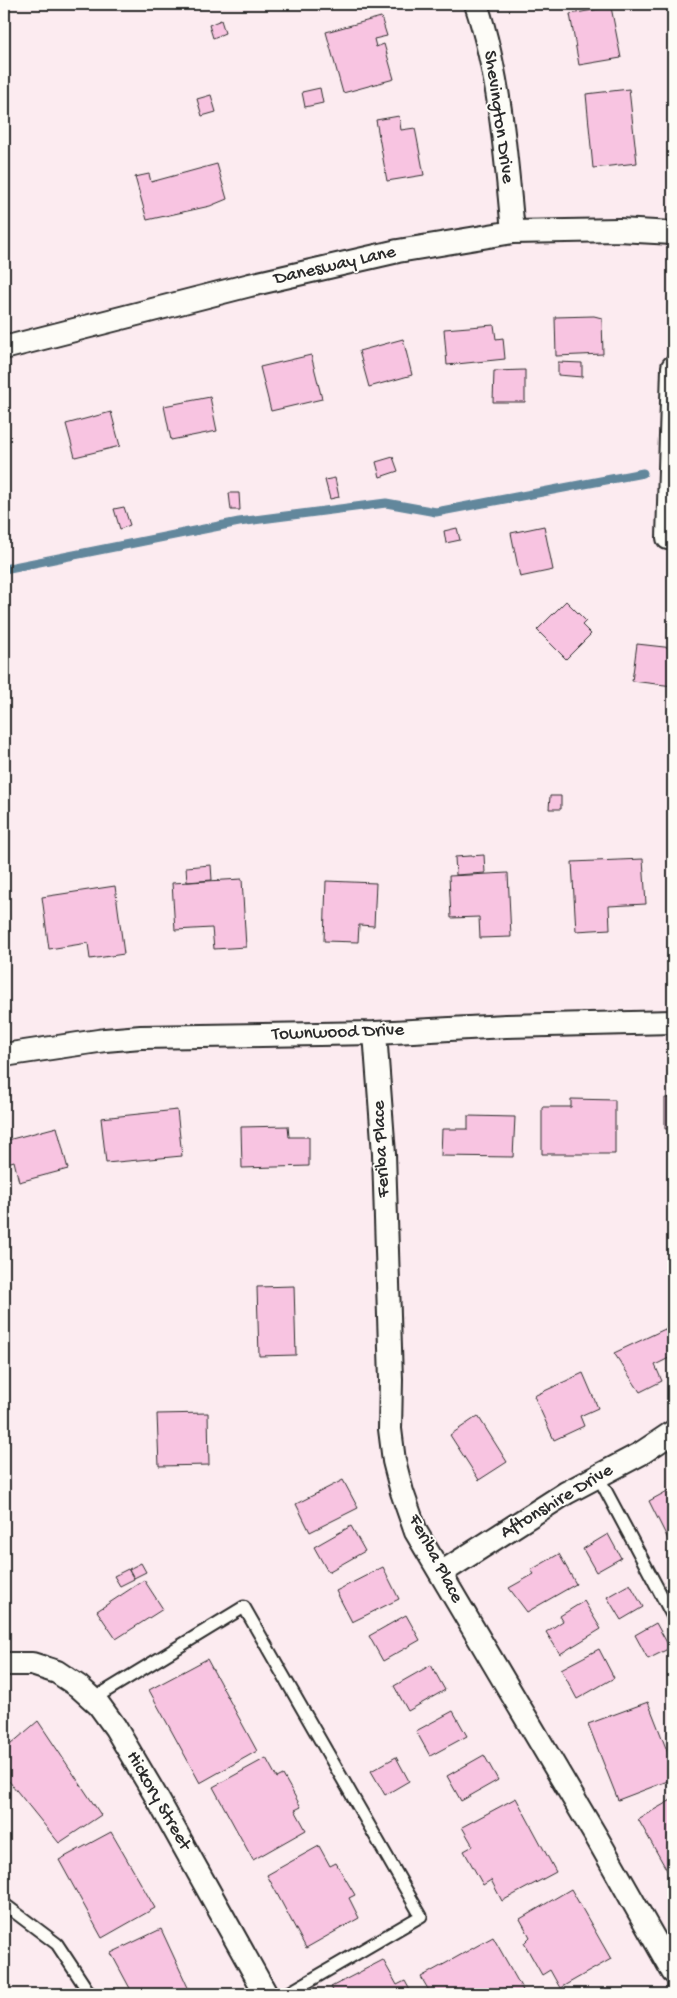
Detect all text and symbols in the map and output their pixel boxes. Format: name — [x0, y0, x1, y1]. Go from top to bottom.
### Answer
street label: Shevington Drive — [477, 49, 519, 185]
street label: Danesway Lane — [270, 241, 398, 292]
street label: Townwood Drive — [270, 1019, 405, 1047]
street label: Feriba Place — [368, 1100, 396, 1199]
street label: Aftonshire Drive — [496, 1459, 618, 1545]
street label: Feriba Place — [402, 1510, 468, 1607]
street label: Hickory Street — [120, 1747, 197, 1857]

